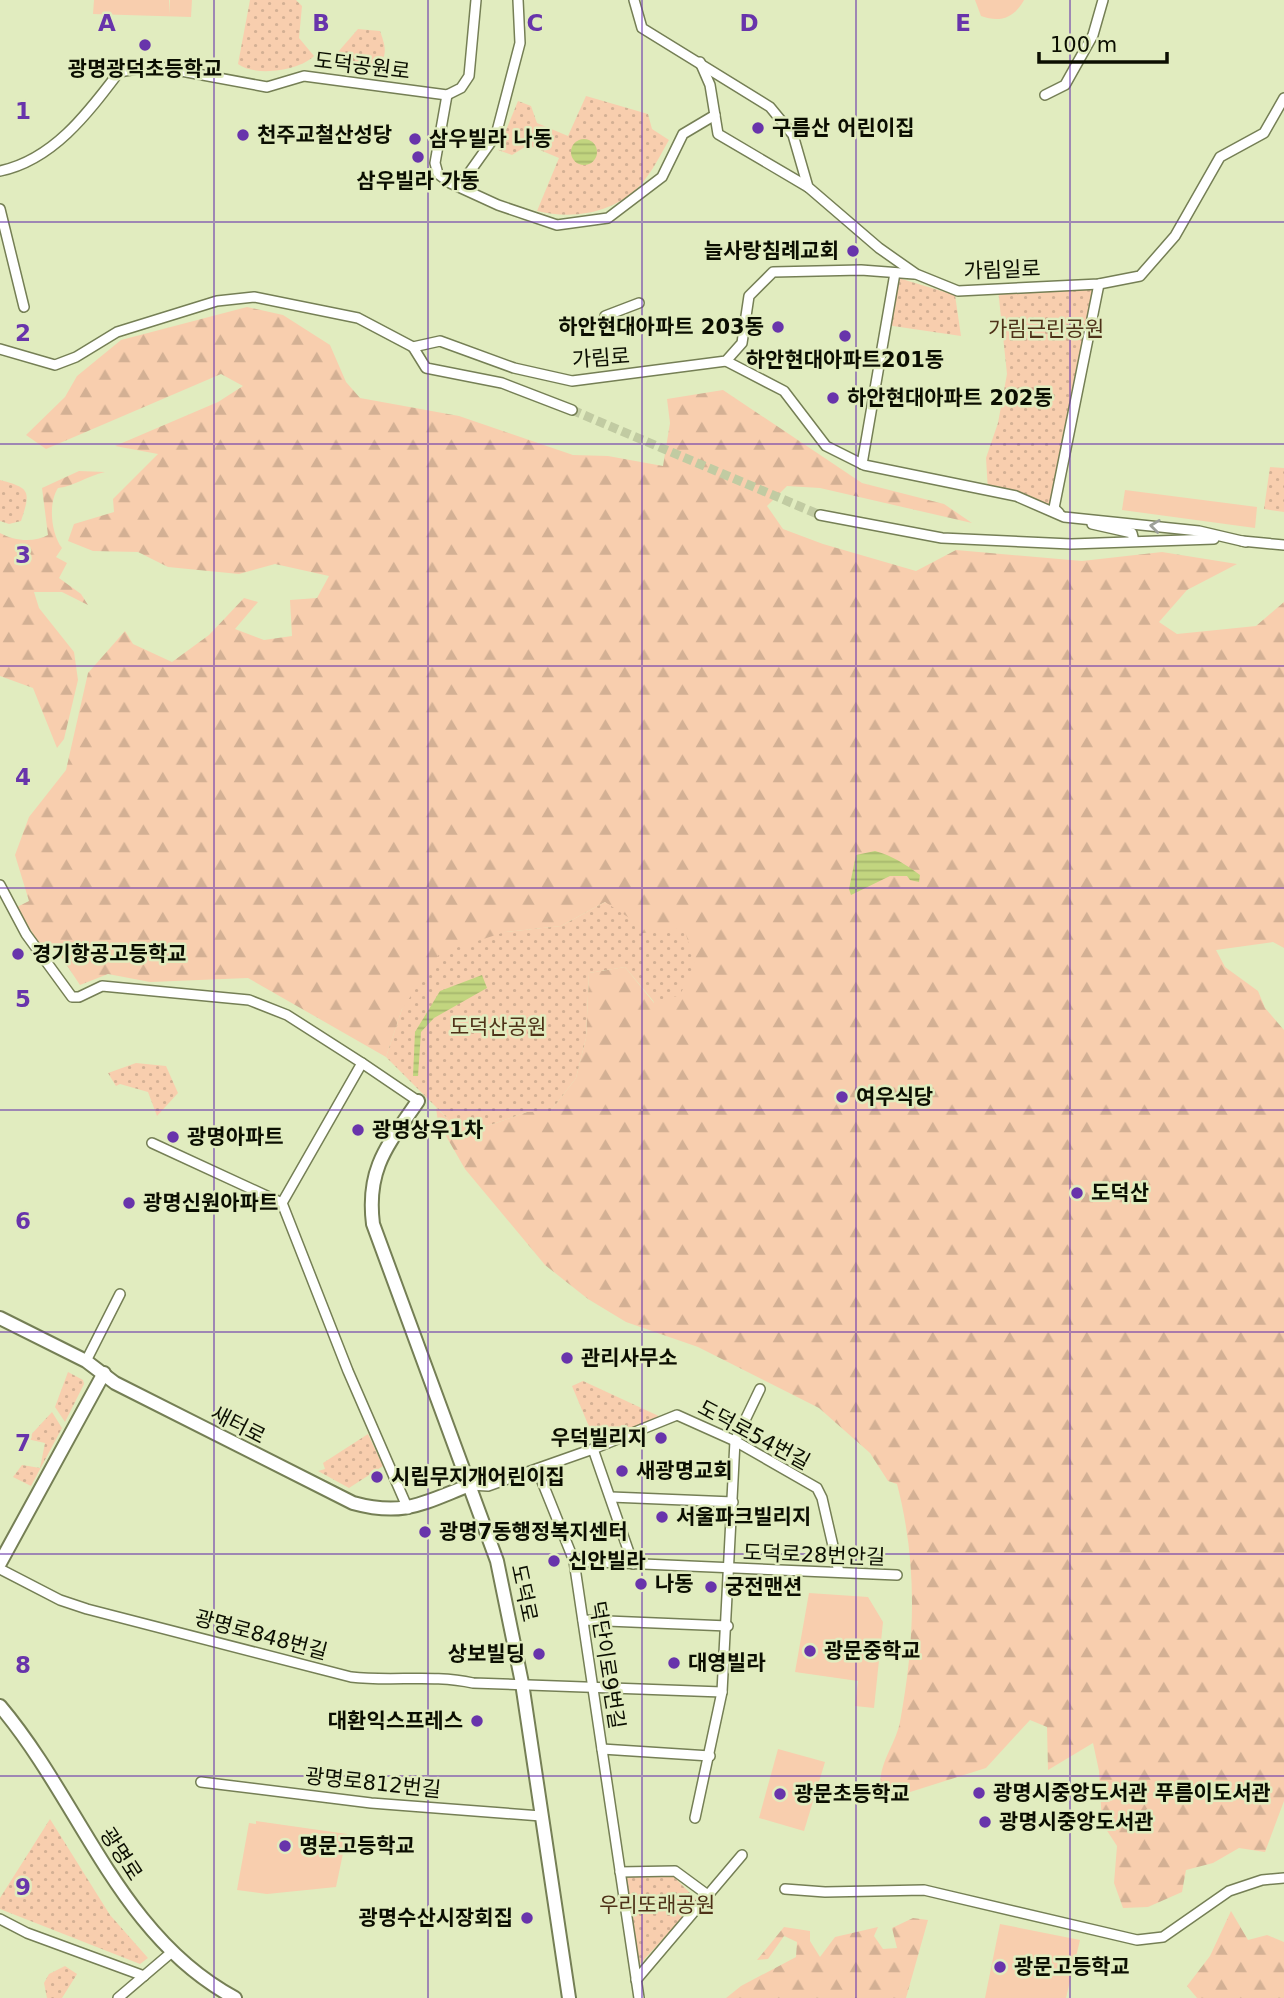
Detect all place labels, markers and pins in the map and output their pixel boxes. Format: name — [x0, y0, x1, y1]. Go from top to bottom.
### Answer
marker: 광명광덕초등학교 — [137, 37, 153, 53]
place label: 광명광덕초등학교 — [68, 57, 222, 81]
place label: 구름산 어린이집 — [772, 116, 915, 140]
marker: 구름산 어린이집 — [750, 120, 766, 136]
place label: 천주교철산성당 — [257, 123, 392, 147]
marker: 천주교철산성당 — [235, 127, 251, 143]
place label: 삼우빌라 나동 — [429, 127, 552, 151]
marker: 삼우빌라 나동 — [407, 131, 423, 147]
marker: 삼우빌라 가동 — [410, 149, 426, 165]
place label: 삼우빌라 가동 — [356, 169, 480, 193]
place label: 늘사랑침례교회 — [704, 239, 839, 263]
marker: 늘사랑침례교회 — [845, 243, 861, 259]
place label: 하안현대아파트 203동 — [558, 315, 764, 339]
marker: 하안현대아파트 203동 — [770, 319, 786, 335]
marker: 하안현대아파트201동 — [837, 328, 853, 344]
place label: 하안현대아파트201동 — [746, 348, 944, 372]
place label: 하안현대아파트 202동 — [847, 386, 1053, 410]
marker: 하안현대아파트 202동 — [825, 390, 841, 406]
place label: 경기항공고등학교 — [32, 942, 187, 966]
marker: 경기항공고등학교 — [10, 946, 26, 962]
place label: 여우식당 — [856, 1085, 933, 1109]
marker: 여우식당 — [834, 1089, 850, 1105]
place label: 광명상우1차 — [372, 1118, 483, 1142]
marker: 광명상우1차 — [350, 1122, 366, 1138]
place label: 광명아파트 — [187, 1125, 284, 1149]
marker: 광명아파트 — [165, 1129, 181, 1145]
place label: 도덕산 — [1091, 1181, 1149, 1205]
marker: 도덕산 — [1069, 1185, 1085, 1201]
place label: 광명신원아파트 — [143, 1191, 278, 1215]
marker: 광명신원아파트 — [121, 1195, 137, 1211]
place label: 관리사무소 — [581, 1346, 678, 1370]
marker: 관리사무소 — [559, 1350, 575, 1366]
place label: 우덕빌리지 — [550, 1426, 647, 1450]
marker: 우덕빌리지 — [653, 1430, 669, 1446]
place label: 새광명교회 — [636, 1459, 733, 1483]
marker: 새광명교회 — [614, 1463, 630, 1479]
place label: 시립무지개어린이집 — [391, 1465, 565, 1489]
marker: 시립무지개어린이집 — [369, 1469, 385, 1485]
place label: 서울파크빌리지 — [676, 1505, 811, 1529]
marker: 서울파크빌리지 — [654, 1509, 670, 1525]
place label: 광명7동행정복지센터 — [439, 1520, 628, 1544]
marker: 광명7동행정복지센터 — [417, 1524, 433, 1540]
place label: 신안빌라 — [568, 1549, 646, 1573]
marker: 신안빌라 — [546, 1553, 562, 1569]
place label: 나동 — [655, 1572, 694, 1596]
place label: 궁전맨션 — [725, 1575, 802, 1599]
marker: 나동 — [633, 1576, 649, 1592]
marker: 궁전맨션 — [703, 1579, 719, 1595]
place label: 광문중학교 — [824, 1639, 921, 1663]
place label: 상보빌딩 — [448, 1642, 525, 1666]
marker: 광문중학교 — [802, 1643, 818, 1659]
marker: 상보빌딩 — [531, 1646, 547, 1662]
place label: 대영빌라 — [688, 1651, 766, 1675]
marker: 대영빌라 — [666, 1655, 682, 1671]
place label: 대환익스프레스 — [328, 1709, 463, 1733]
marker: 대환익스프레스 — [469, 1713, 485, 1729]
place label: 광명시중앙도서관 푸름이도서관 — [993, 1781, 1271, 1805]
place label: 광문초등학교 — [794, 1782, 910, 1806]
marker: 광명시중앙도서관 푸름이도서관 — [971, 1785, 987, 1801]
marker: 광문초등학교 — [772, 1786, 788, 1802]
place label: 광명시중앙도서관 — [999, 1810, 1154, 1834]
marker: 광명시중앙도서관 — [977, 1814, 993, 1830]
place label: 명문고등학교 — [299, 1834, 415, 1858]
marker: 명문고등학교 — [277, 1838, 293, 1854]
place label: 광명수산시장회집 — [358, 1906, 513, 1930]
marker: 광명수산시장회집 — [519, 1910, 535, 1926]
place label: 광문고등학교 — [1014, 1955, 1130, 1979]
marker: 광문고등학교 — [992, 1959, 1008, 1975]

